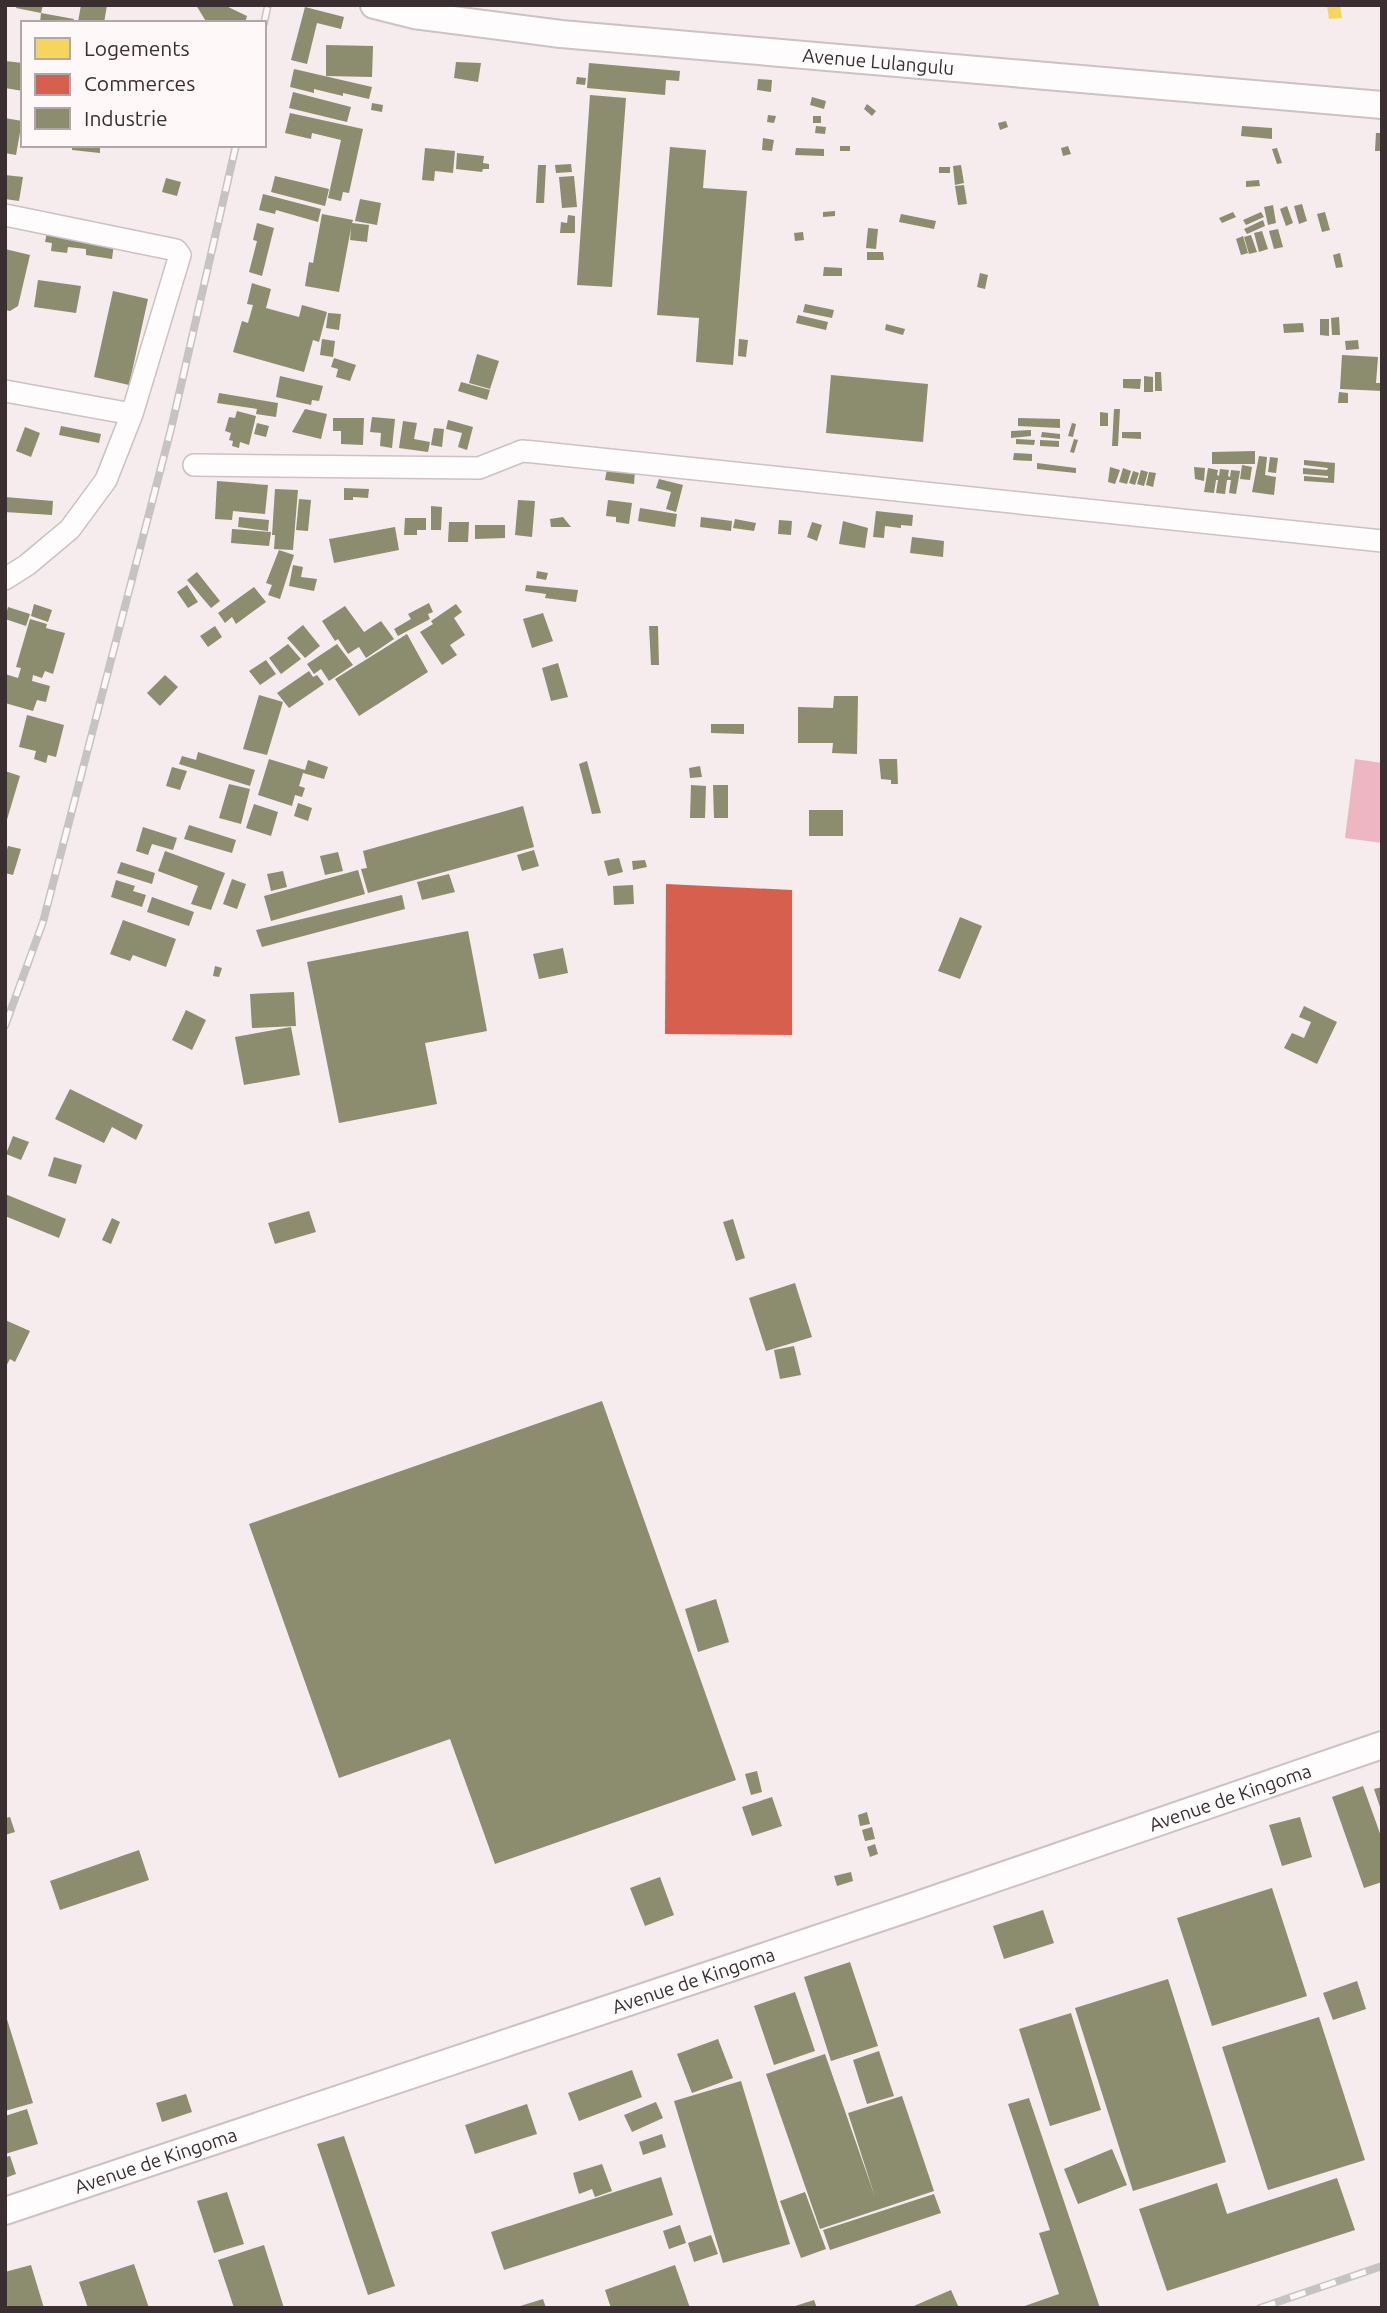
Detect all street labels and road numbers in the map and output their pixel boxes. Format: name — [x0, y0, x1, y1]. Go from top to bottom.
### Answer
street label: Avenue Lulangulu — [802, 44, 955, 79]
street label: Avenue de Kingoma — [1146, 1759, 1314, 1835]
street label: Avenue de Kingoma — [609, 1943, 777, 2018]
street label: Avenue de Kingoma — [72, 2123, 240, 2198]

